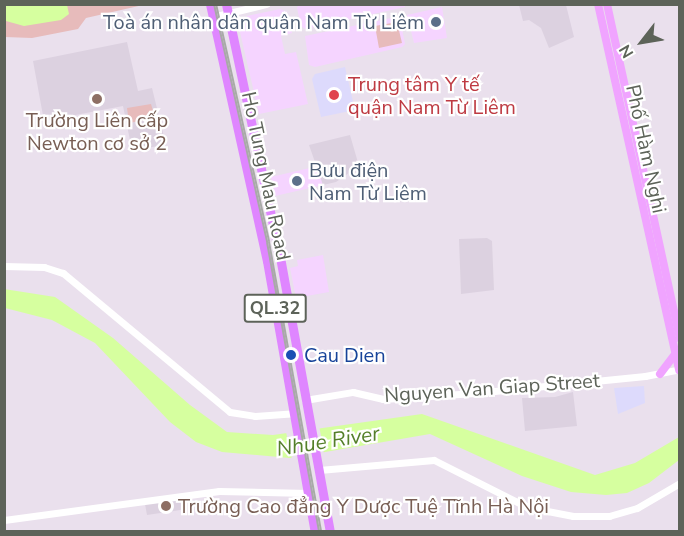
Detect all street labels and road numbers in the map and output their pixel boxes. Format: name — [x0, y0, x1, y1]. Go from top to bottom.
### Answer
street label: Phố Hàm Nghi — [621, 82, 671, 216]
street label: Ho Tung Mau Road — [236, 89, 296, 263]
road number: QL.32 — [244, 293, 306, 323]
street label: Nguyen Van Giap Street — [383, 368, 601, 408]

